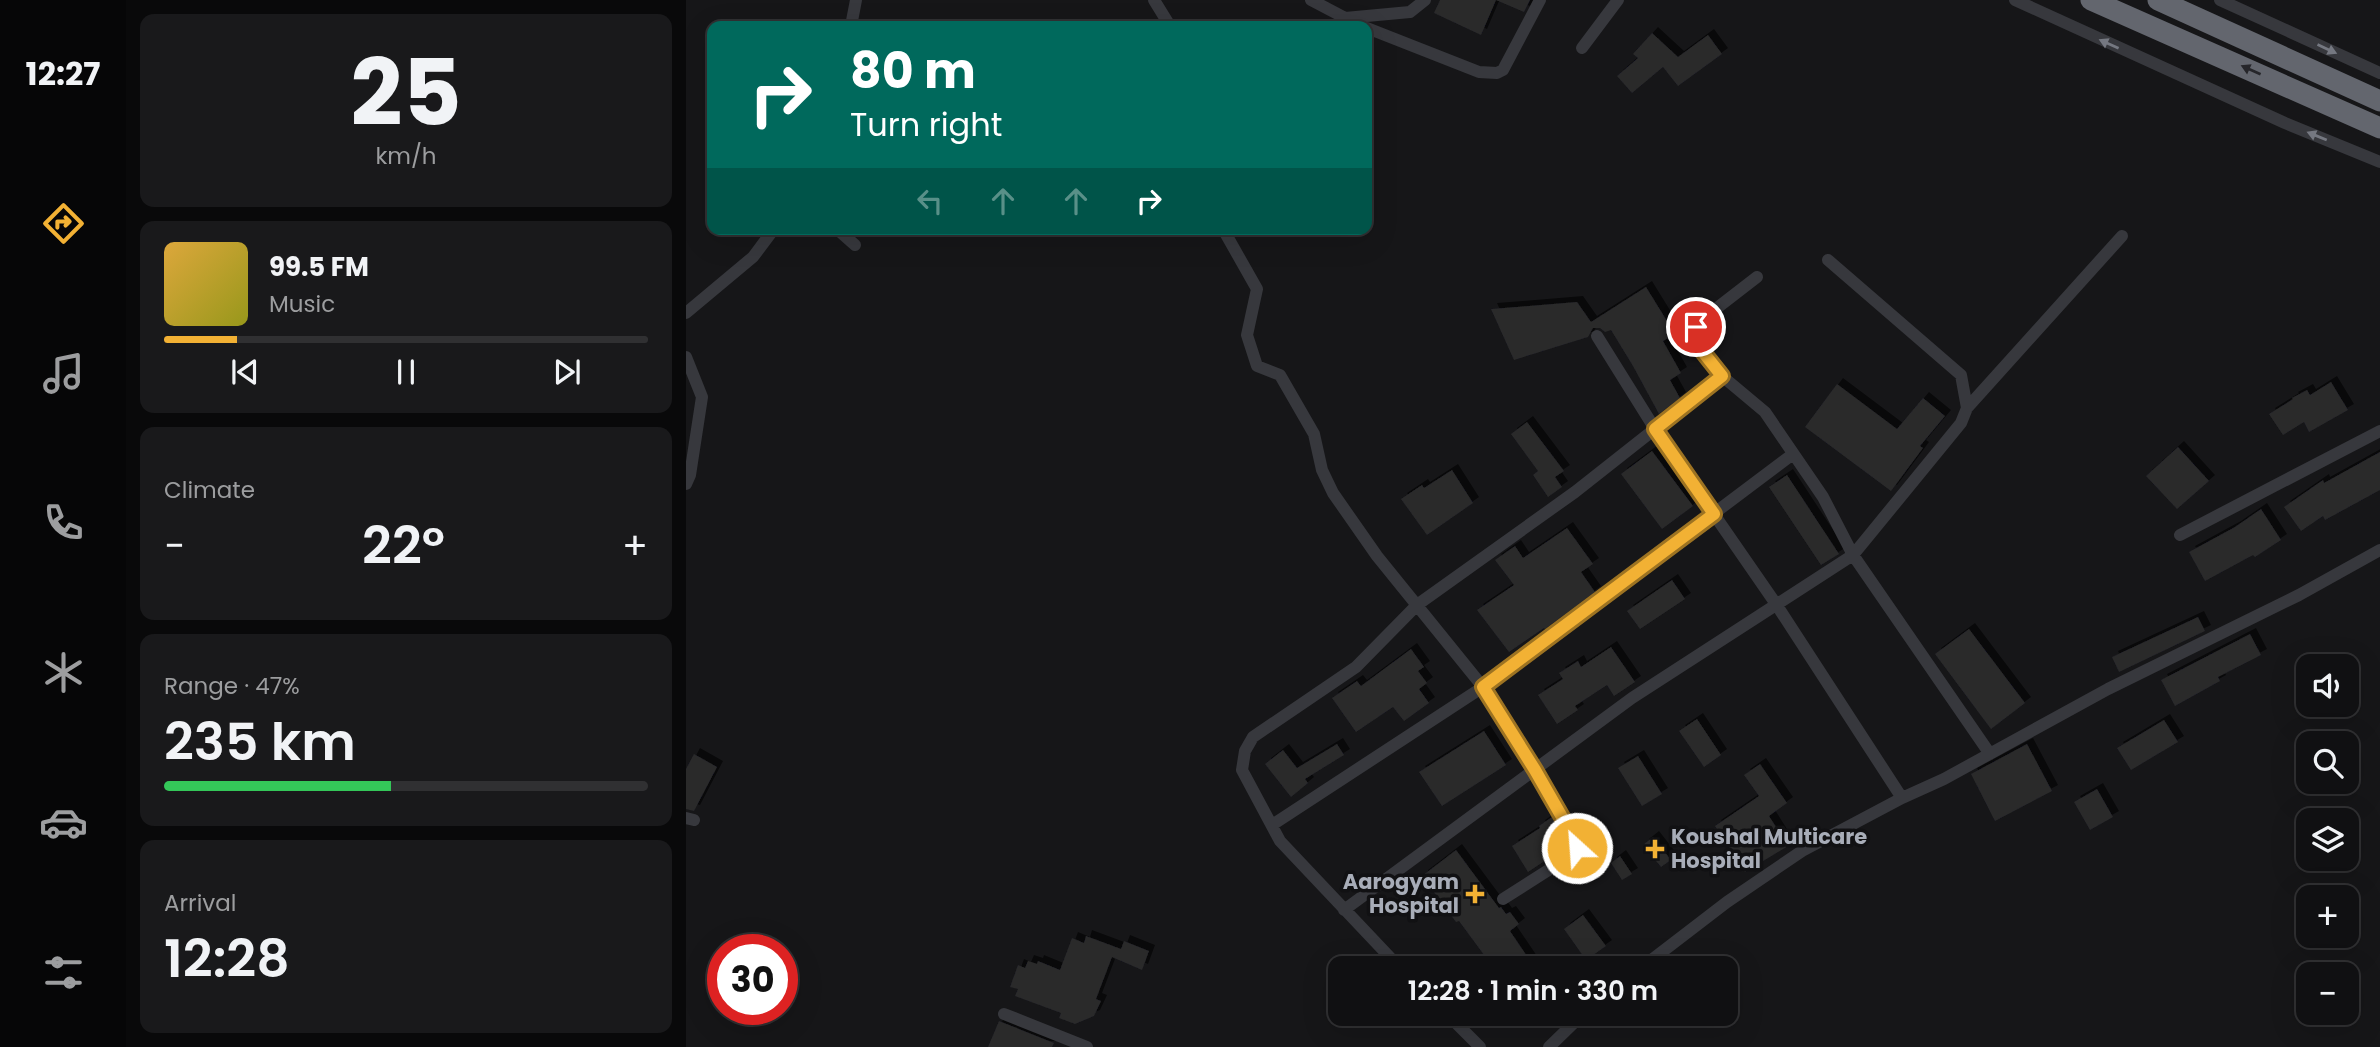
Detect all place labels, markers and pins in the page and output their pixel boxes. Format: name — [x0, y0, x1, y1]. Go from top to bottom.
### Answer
pin — [1666, 297, 1726, 357]
place label: Koushal Multicare Hospital — [1671, 822, 1867, 875]
marker: Koushal Multicare Hospital — [1645, 839, 1665, 859]
place label: Aarogyam Hospital — [1343, 867, 1459, 920]
marker: Aarogyam Hospital — [1465, 884, 1485, 904]

